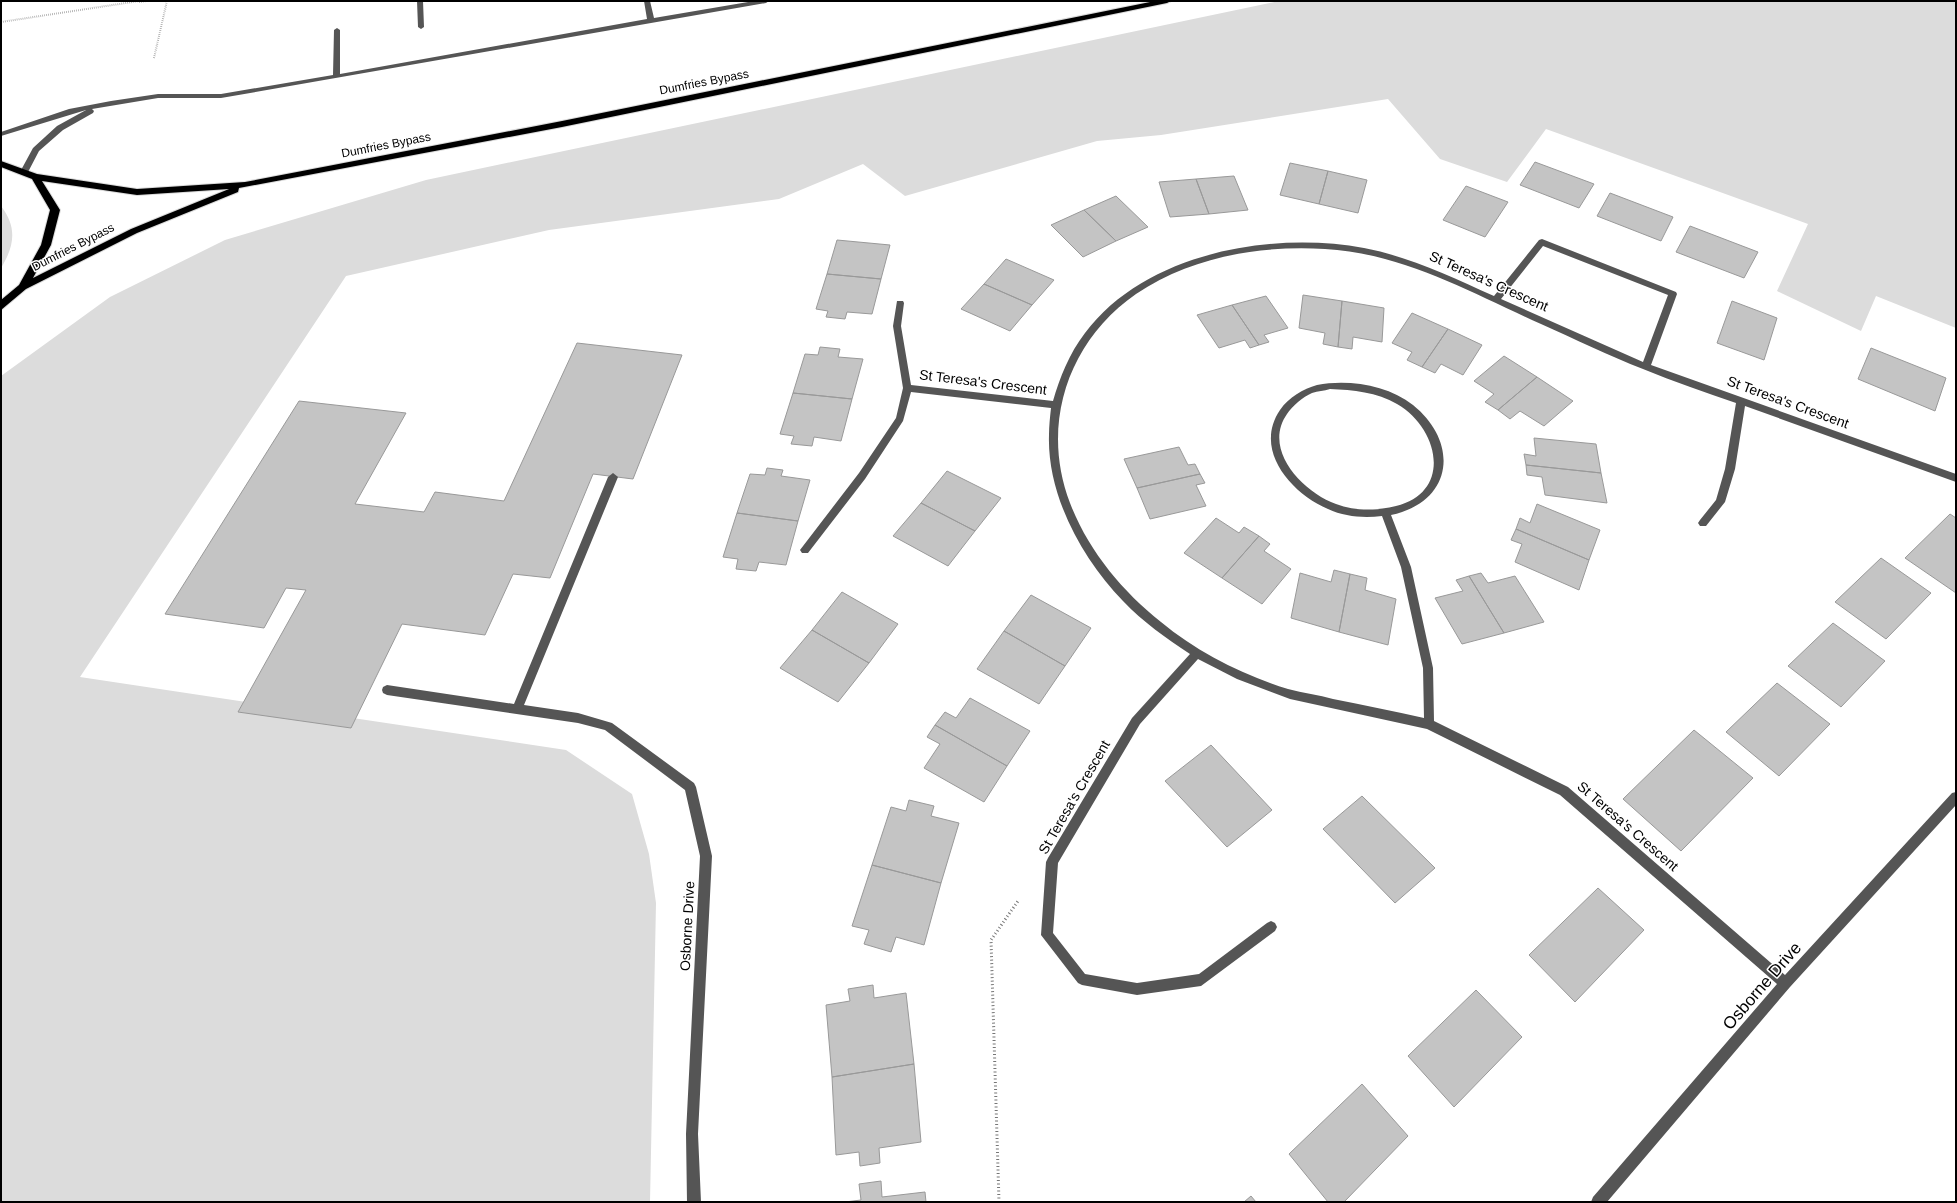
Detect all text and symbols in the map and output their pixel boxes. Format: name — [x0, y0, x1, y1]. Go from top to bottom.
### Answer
street label: Dumfries Bypass — [658, 66, 750, 98]
street label: Dumfries Bypass — [340, 129, 432, 161]
street label: Dumfries Bypass — [29, 220, 117, 274]
street label: St Teresa's Crescent — [1427, 248, 1551, 314]
street label: St Teresa's Crescent — [918, 366, 1048, 398]
street label: St Teresa's Crescent — [1725, 373, 1851, 432]
street label: St Teresa's Crescent — [1035, 737, 1113, 857]
street label: St Teresa's Crescent — [1574, 778, 1682, 874]
street label: Osborne Drive — [677, 880, 697, 971]
street label: Osborne Drive — [1719, 938, 1805, 1034]

